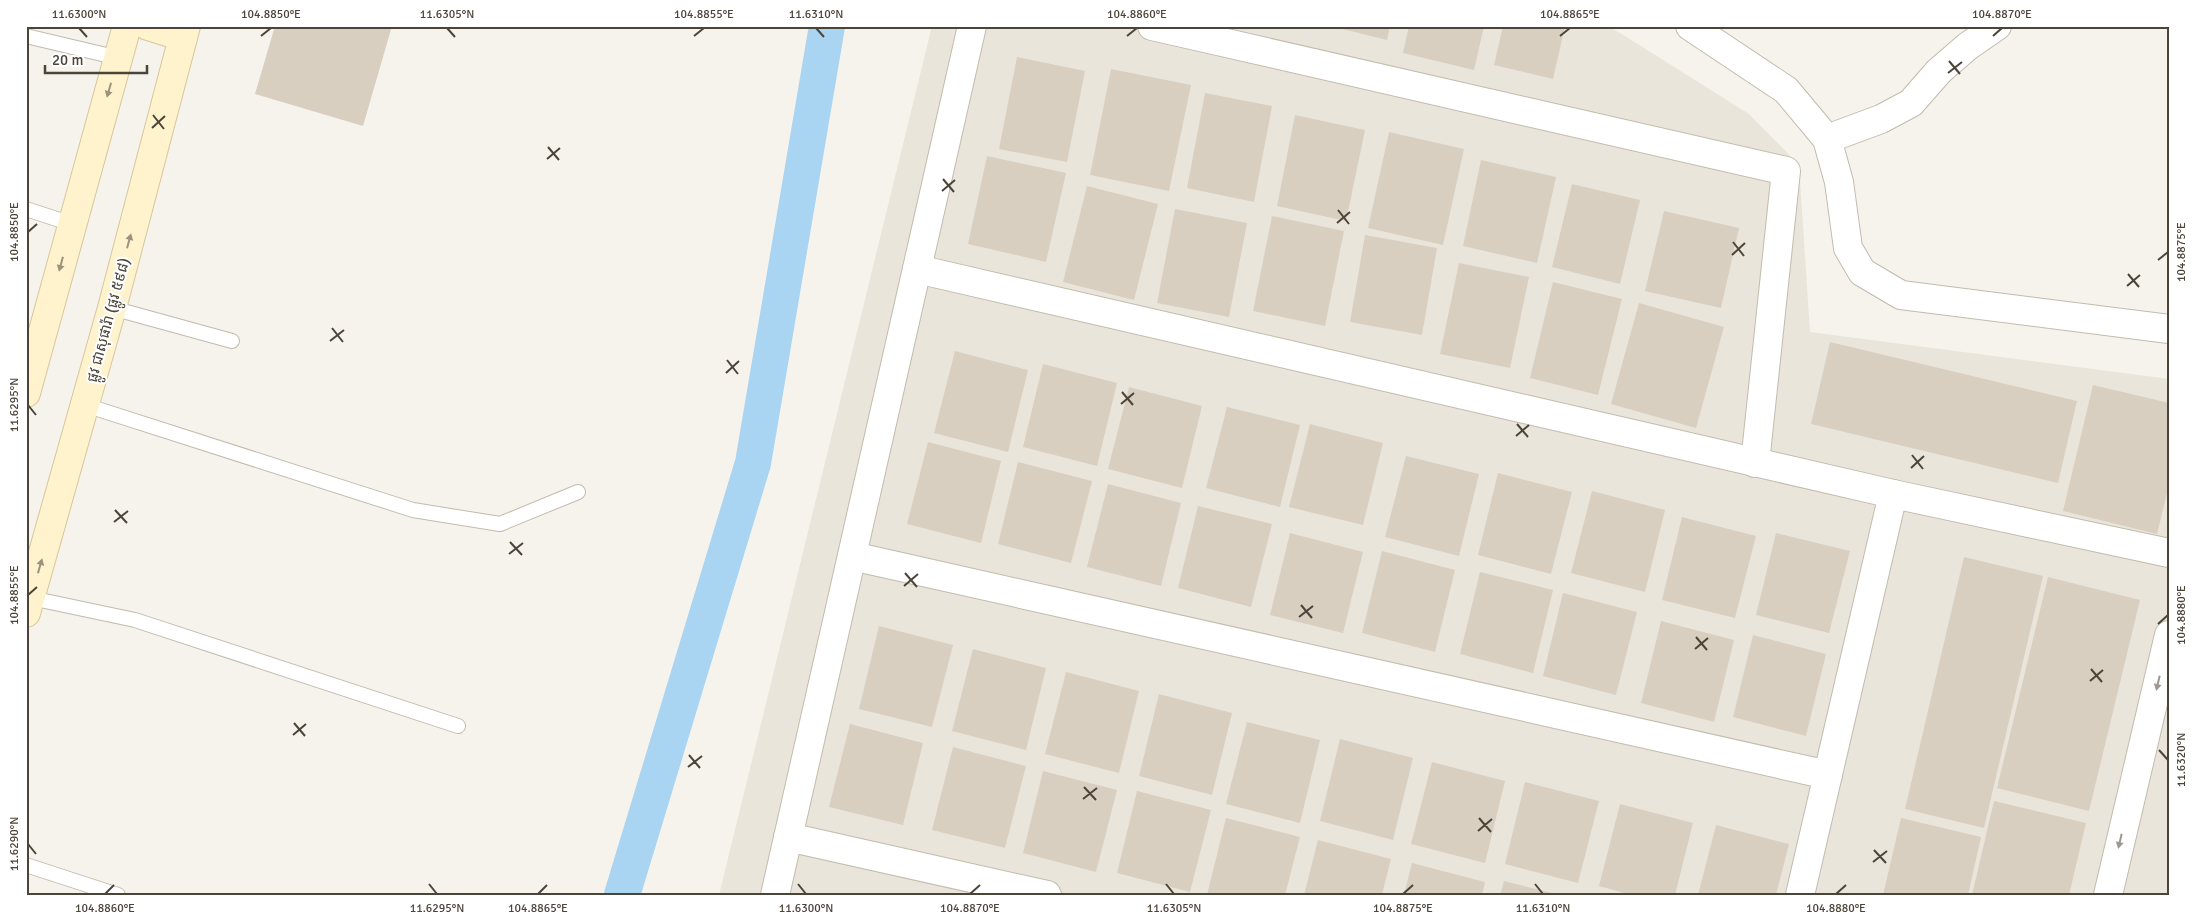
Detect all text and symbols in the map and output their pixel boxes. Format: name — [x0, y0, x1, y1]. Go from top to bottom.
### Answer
text: 11.6300°N — [52, 7, 106, 22]
text: 104.8850°E — [241, 7, 301, 22]
text: 11.6305°N — [420, 7, 474, 22]
text: 104.8855°E — [674, 7, 734, 22]
text: 11.6310°N — [789, 7, 843, 22]
text: 104.8860°E — [1107, 7, 1167, 22]
text: 104.8865°E — [1540, 7, 1600, 22]
text: 104.8870°E — [1972, 7, 2032, 22]
scale bar — [45, 42, 148, 74]
text: 20 m — [52, 51, 83, 69]
one-way arrow — [105, 83, 113, 98]
text: 104.8850°E — [7, 202, 22, 262]
text: 104.8875°E — [2174, 222, 2189, 282]
one-way arrow — [126, 233, 134, 248]
one-way arrow — [57, 256, 65, 271]
street label: ផ្លូវ ជាសុផារ៉ា (ផ្លូវ ៥៩៨) — [83, 256, 138, 385]
text: 11.6295°N — [7, 378, 22, 432]
one-way arrow — [36, 558, 44, 573]
text: 104.8855°E — [7, 565, 22, 625]
text: 104.8880°E — [2174, 585, 2189, 645]
one-way arrow — [2154, 675, 2162, 690]
text: 11.6320°N — [2174, 733, 2189, 787]
text: 11.6290°N — [7, 817, 22, 871]
one-way arrow — [2116, 833, 2124, 848]
text: 104.8860°E — [75, 901, 135, 916]
text: 11.6295°N — [410, 901, 464, 916]
text: 104.8865°E — [508, 901, 568, 916]
text: 11.6300°N — [779, 901, 833, 916]
text: 104.8870°E — [940, 901, 1000, 916]
text: 11.6305°N — [1147, 901, 1201, 916]
text: 104.8875°E — [1373, 901, 1433, 916]
text: 11.6310°N — [1516, 901, 1570, 916]
text: 104.8880°E — [1806, 901, 1866, 916]

